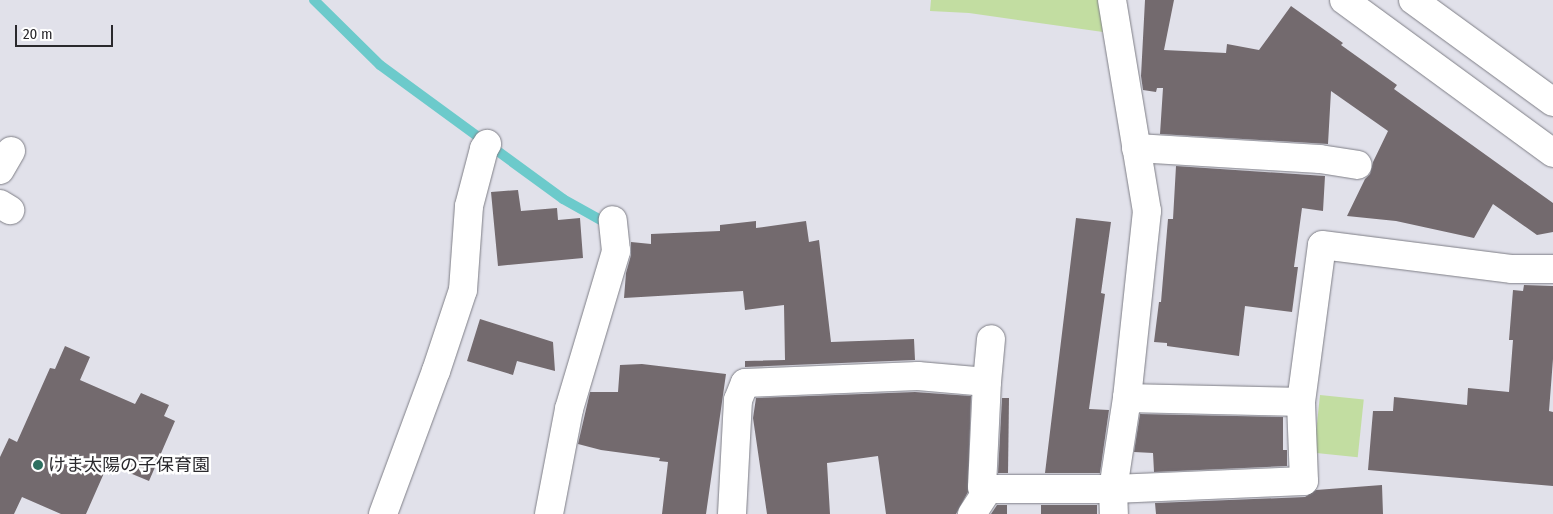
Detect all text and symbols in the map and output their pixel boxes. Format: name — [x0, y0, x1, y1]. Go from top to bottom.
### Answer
scale bar — [18, 15, 115, 47]
text: 20 m — [23, 25, 53, 43]
place label: けま太陽の子保育園 — [48, 454, 210, 476]
marker: けま太陽の子保育園 — [32, 459, 44, 471]

